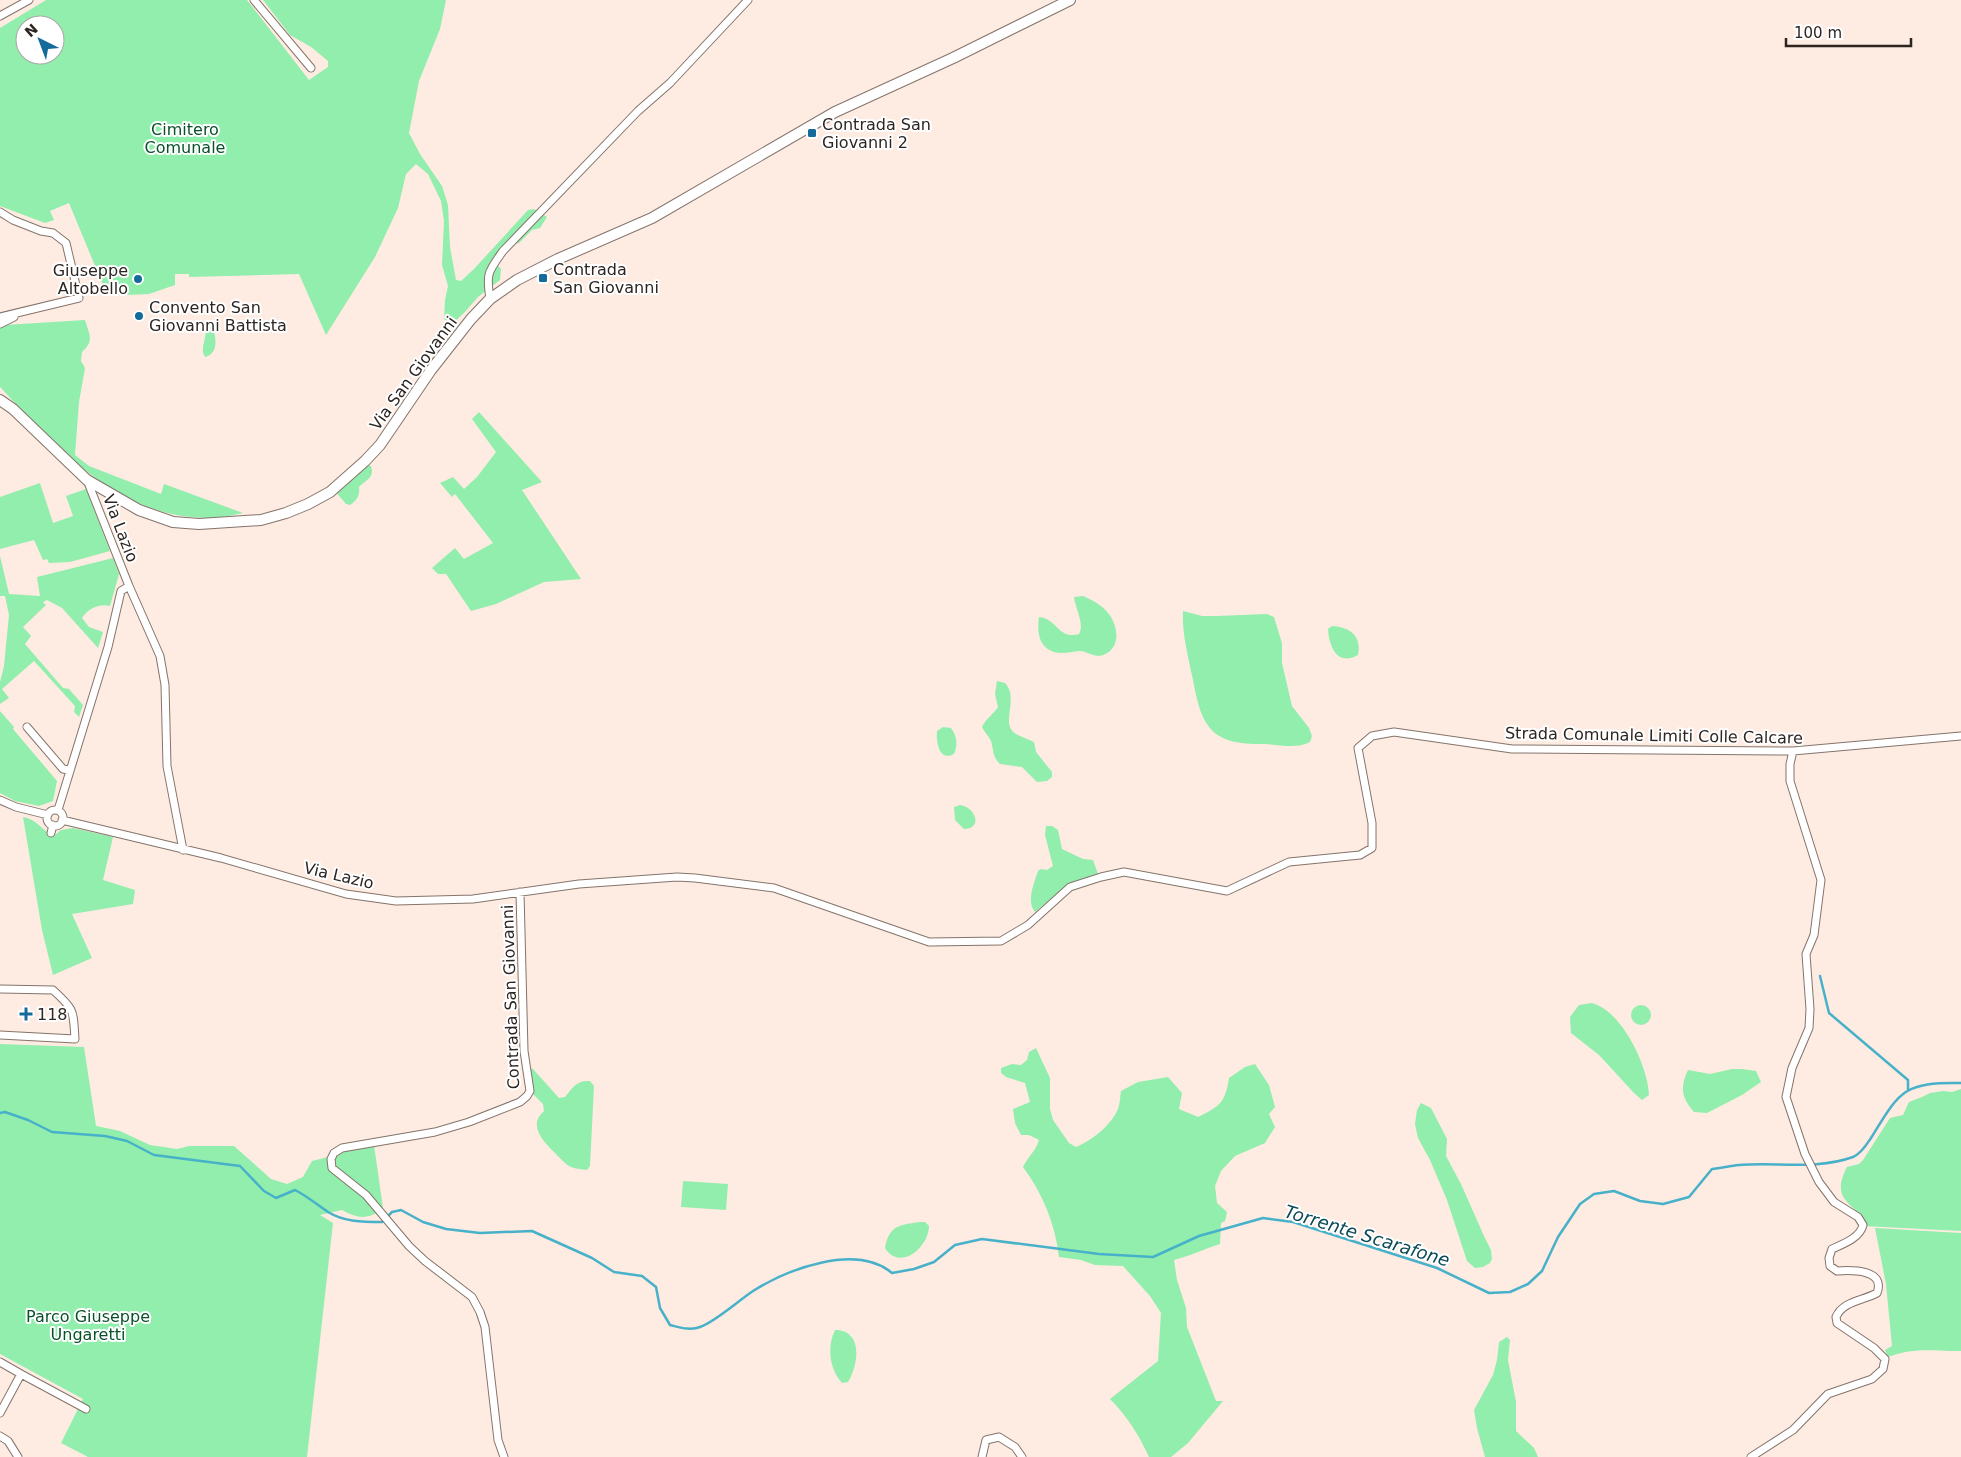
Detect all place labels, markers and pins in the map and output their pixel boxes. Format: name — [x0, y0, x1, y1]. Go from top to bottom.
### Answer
place label: Contrada San Giovanni 2 — [822, 115, 931, 152]
marker: Contrada San Giovanni 2 — [806, 127, 818, 139]
place label: Contrada San Giovanni — [553, 260, 659, 297]
place label: Giuseppe Altobello — [53, 261, 128, 298]
marker: Contrada San Giovanni — [537, 272, 549, 284]
marker: Giuseppe Altobello — [132, 273, 144, 285]
place label: Convento San Giovanni Battista — [149, 298, 287, 335]
marker: Convento San Giovanni Battista — [133, 310, 145, 322]
place label: 118 — [37, 1005, 68, 1024]
marker: 118 — [19, 1007, 33, 1021]

